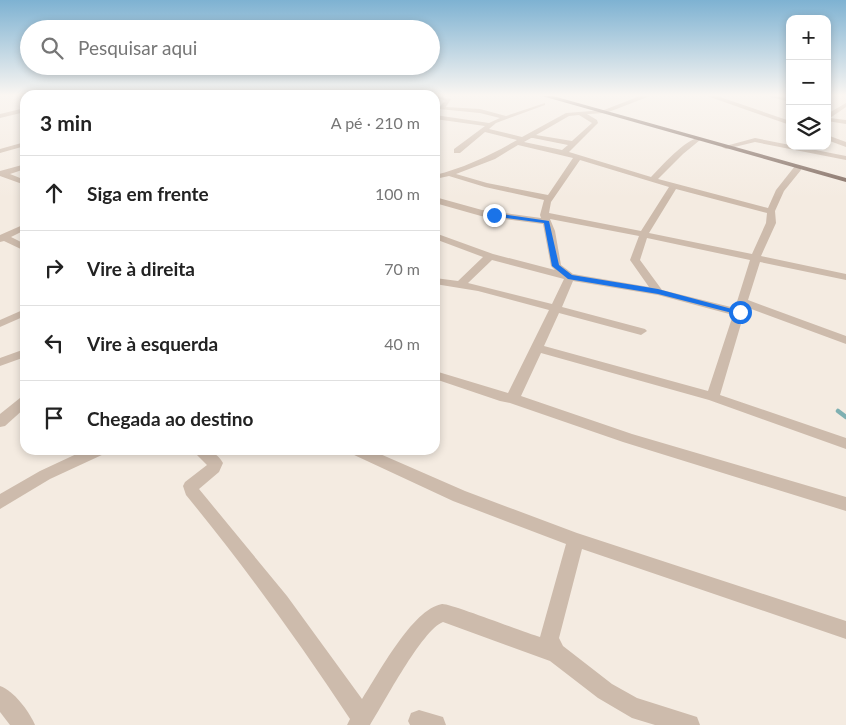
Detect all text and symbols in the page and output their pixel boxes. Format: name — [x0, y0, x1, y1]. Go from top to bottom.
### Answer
map controls — [786, 15, 831, 150]
button: + — [786, 15, 831, 60]
search box — [20, 20, 440, 75]
icon: search — [38, 34, 66, 62]
text: Pesquisar aqui — [78, 36, 197, 59]
button: − — [786, 60, 831, 105]
button: layers — [786, 105, 831, 150]
text: 3 min — [40, 110, 92, 135]
text: A pé · 210 m — [331, 113, 420, 132]
icon: ahead — [40, 179, 68, 207]
text: Siga em frente — [87, 182, 209, 205]
text: 100 m — [375, 184, 420, 203]
route end — [483, 204, 506, 227]
icon: right — [40, 254, 68, 282]
text: Vire à direita — [87, 257, 195, 280]
text: 70 m — [384, 259, 420, 278]
route start — [729, 301, 752, 324]
icon: left — [40, 329, 68, 357]
text: Vire à esquerda — [87, 332, 218, 355]
text: 40 m — [384, 334, 420, 353]
icon: arrive — [40, 404, 68, 432]
text: Chegada ao destino — [87, 407, 253, 430]

